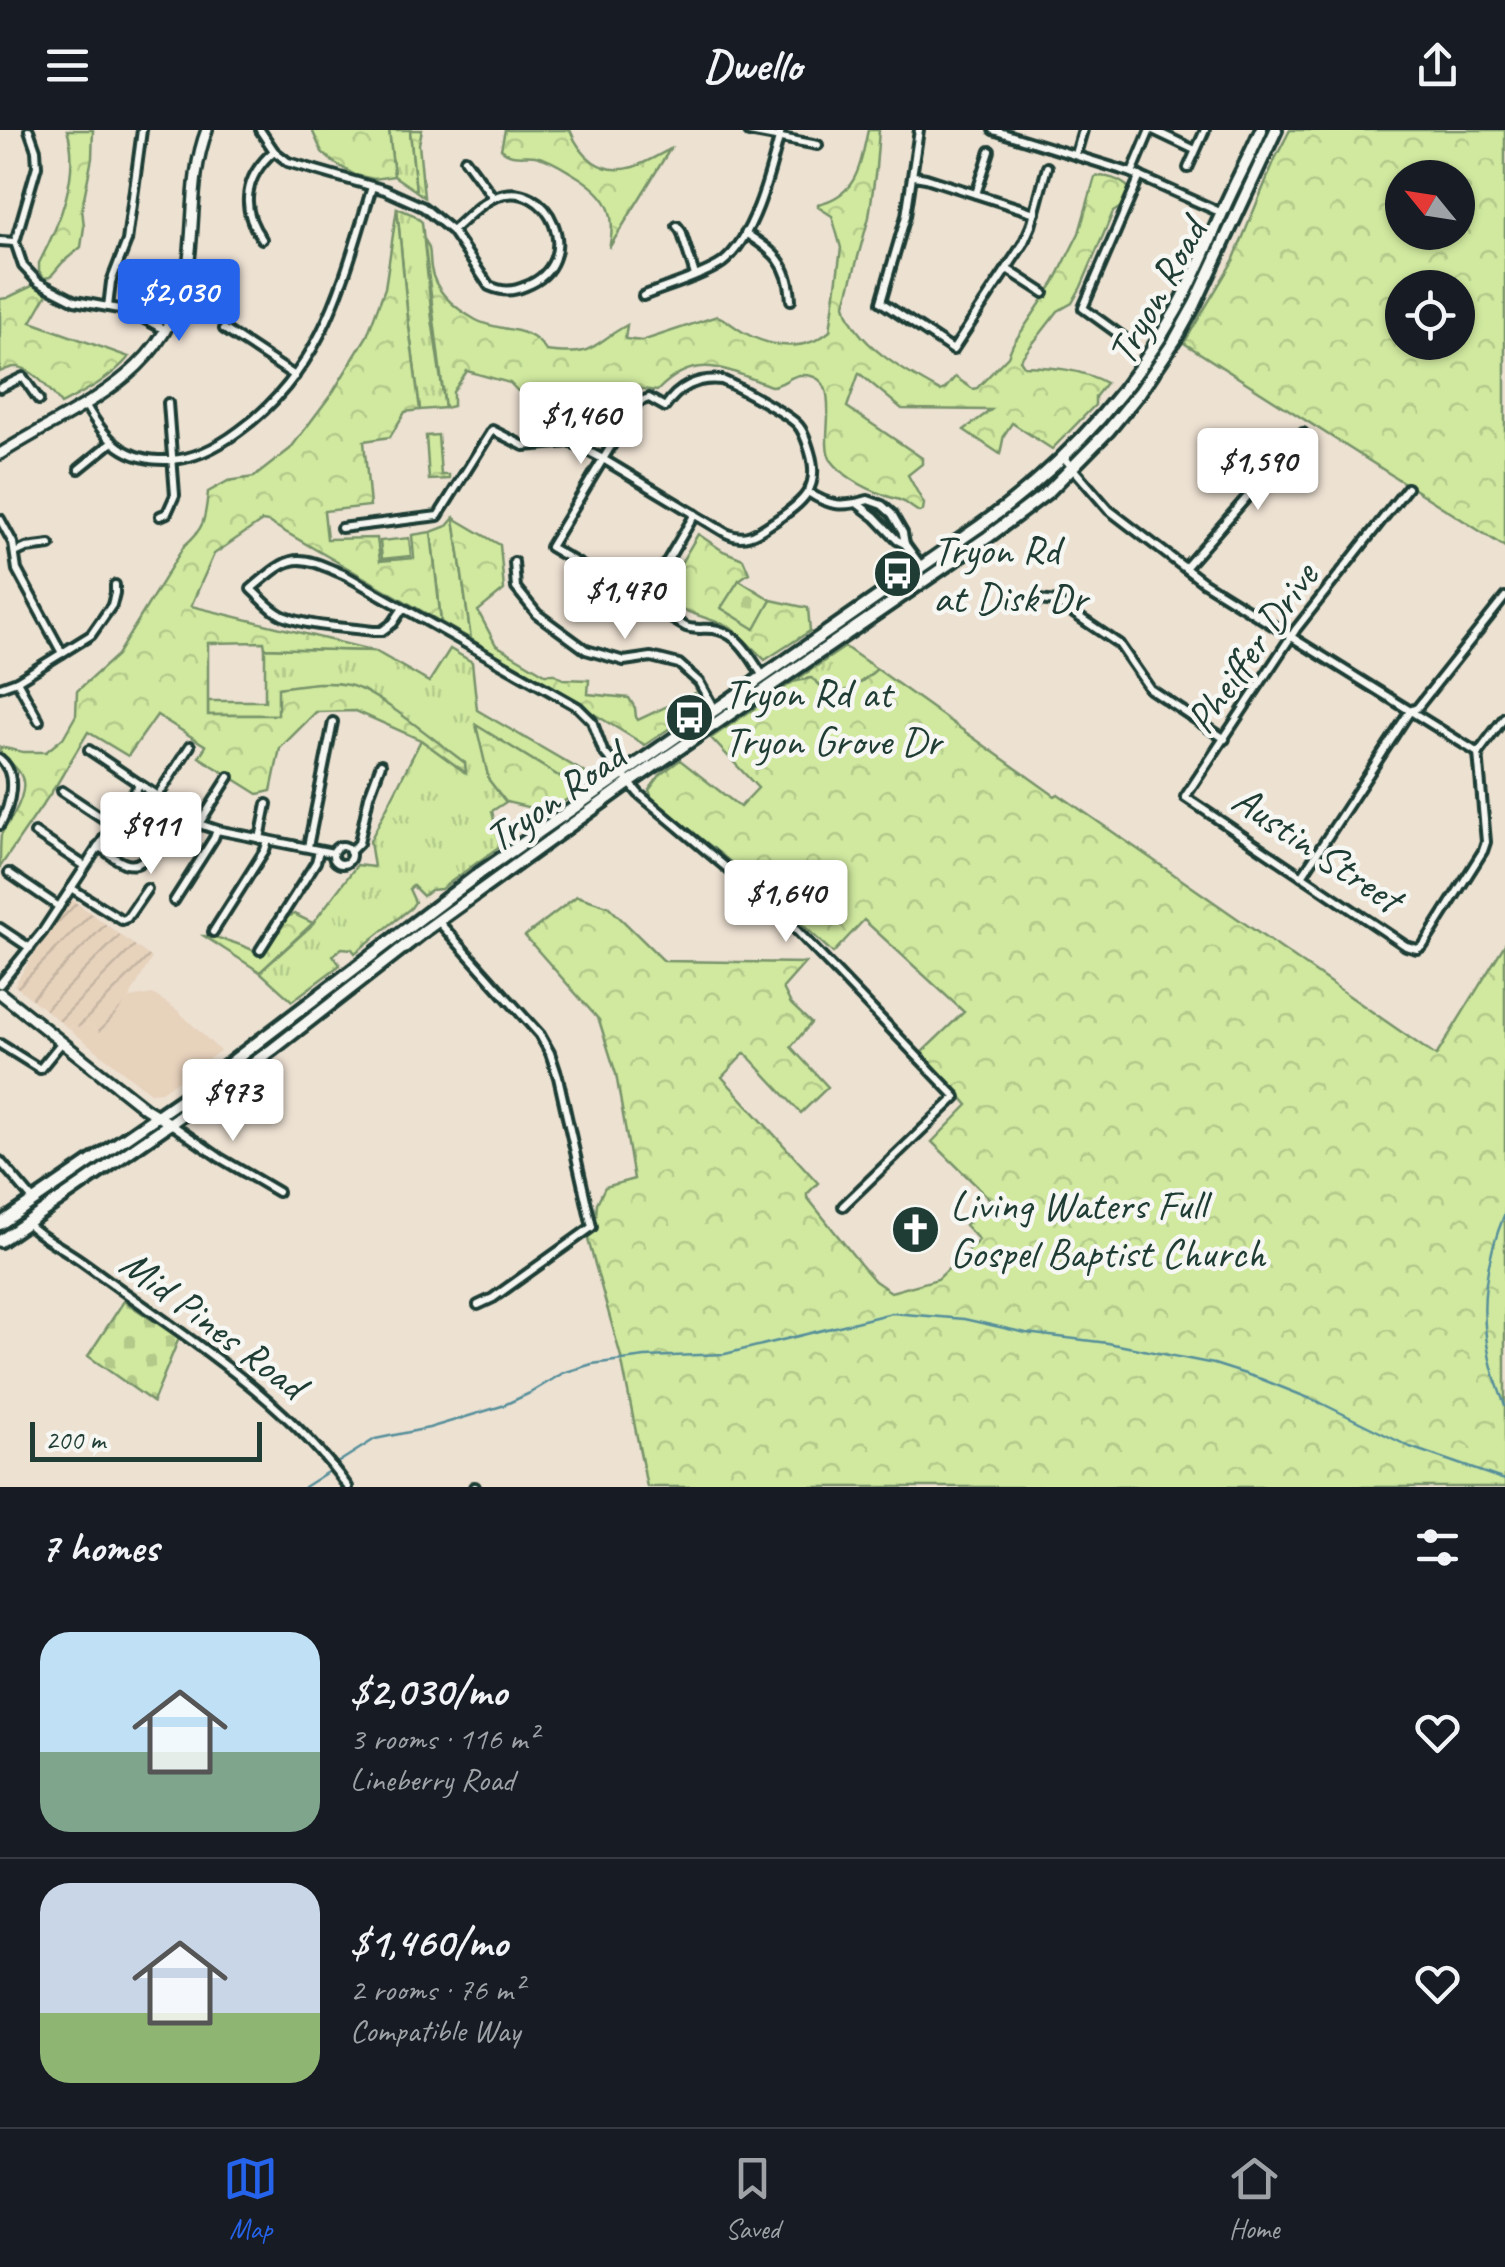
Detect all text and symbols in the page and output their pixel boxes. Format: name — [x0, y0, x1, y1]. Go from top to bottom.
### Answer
text: Dwello — [704, 37, 801, 94]
icon: menu — [40, 38, 95, 93]
icon: share — [1410, 38, 1465, 93]
north arrow — [1385, 160, 1475, 250]
map controls — [1385, 160, 1475, 360]
street label: Tryon Road — [1095, 204, 1222, 374]
pin: $2,030 — [98, 259, 260, 344]
button: locate — [1385, 270, 1475, 360]
text: $2,030 — [140, 271, 218, 312]
pin: $1,460 — [500, 382, 662, 467]
text: $1,460 — [541, 394, 621, 435]
pin: $1,590 — [1177, 428, 1339, 513]
text: $1,590 — [1219, 440, 1297, 481]
place label: Tryon Rd at Disk Dr — [933, 524, 1091, 625]
bus stop icon: Tryon Rd at Disk Dr — [872, 548, 924, 600]
street label: Pheiffer Drive — [1174, 551, 1331, 744]
pin: $1,470 — [544, 557, 706, 642]
text: $1,470 — [586, 569, 664, 610]
place label: Tryon Rd at Tryon Grove Dr — [724, 667, 944, 768]
bus stop icon: Tryon Rd at Tryon Grove Dr — [663, 691, 715, 743]
street label: Tryon Road — [475, 726, 641, 864]
street label: Austin Street — [1222, 773, 1416, 928]
pin: $911 — [92, 792, 210, 877]
text: $911 — [122, 804, 180, 845]
pin: $1,640 — [705, 860, 867, 945]
text: $1,640 — [746, 872, 826, 913]
pin: $973 — [174, 1059, 292, 1144]
text: $973 — [204, 1071, 262, 1112]
place label: Living Waters Full Gospel Baptist Church — [950, 1179, 1267, 1280]
church icon: Living Waters Full Gospel Baptist Church — [889, 1203, 941, 1255]
street label: Mid Pines Road — [110, 1237, 321, 1415]
scale bar — [30, 1417, 262, 1462]
text: 200 m — [45, 1422, 105, 1457]
icon: filters — [1410, 1520, 1465, 1575]
text: 7 homes — [40, 1521, 158, 1574]
text: $2,030/mo — [350, 1665, 507, 1718]
icon: home — [120, 1672, 240, 1792]
icon: heart — [1410, 1705, 1465, 1760]
text: 3 rooms · 116 m² — [350, 1718, 537, 1759]
text: Lineberry Road — [350, 1759, 514, 1800]
text: $1,460/mo — [350, 1916, 508, 1969]
icon: home — [120, 1923, 240, 2043]
icon: heart — [1410, 1956, 1465, 2011]
text: 2 rooms · 76 m² — [350, 1969, 523, 2010]
text: Compatible Way — [350, 2010, 520, 2051]
tab: Map — [223, 2151, 278, 2246]
tab: Saved — [725, 2151, 780, 2246]
tab: Home — [1227, 2151, 1282, 2246]

